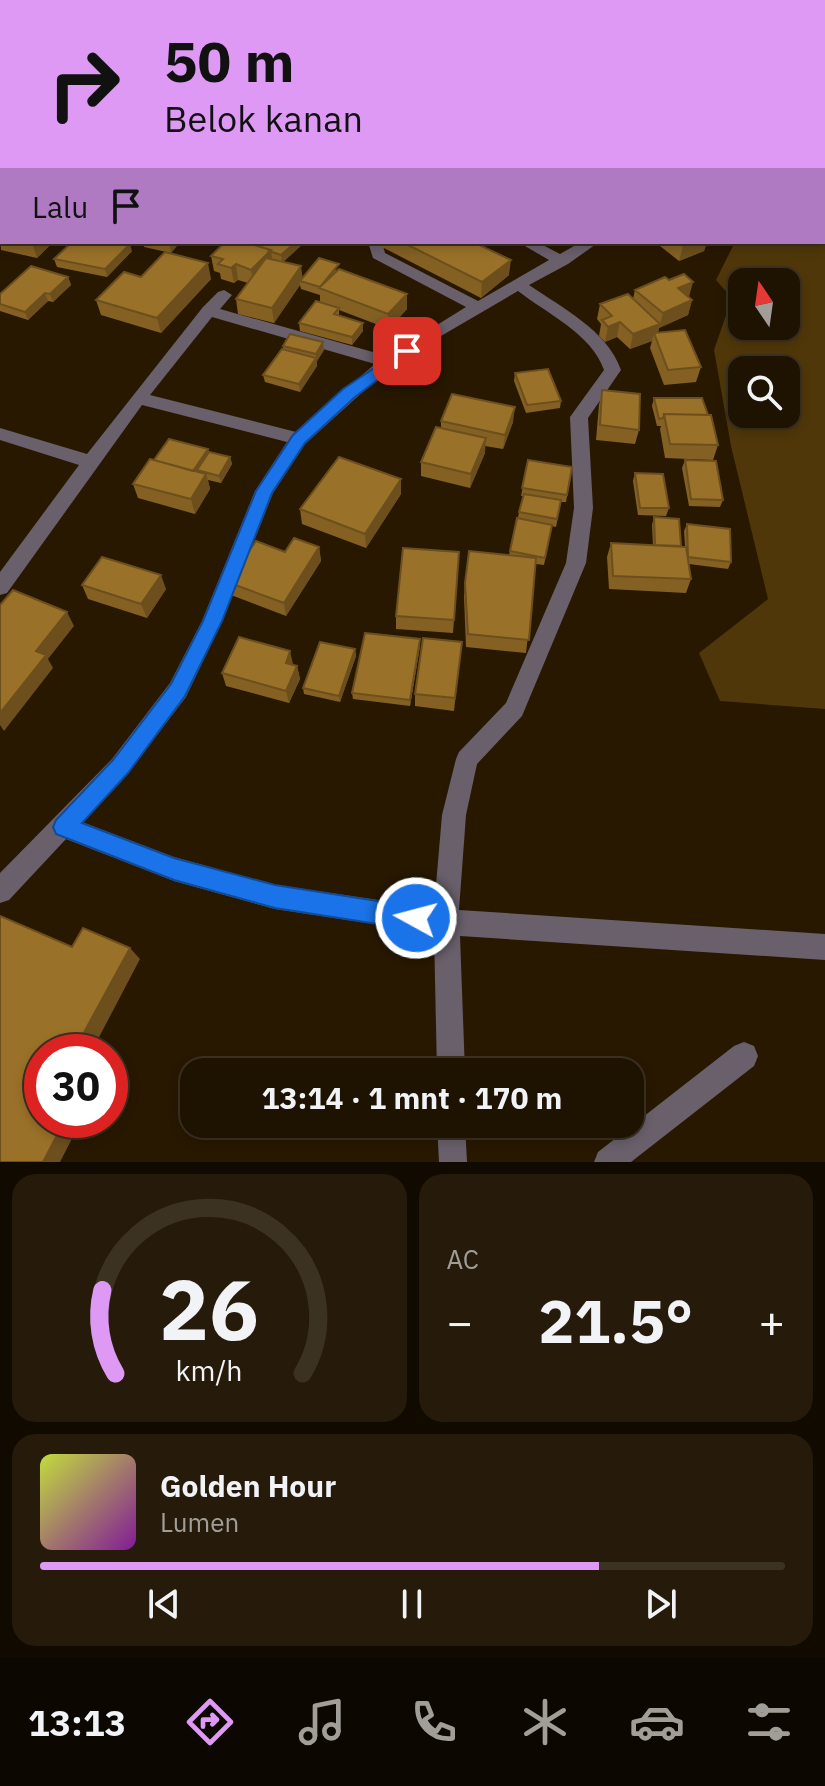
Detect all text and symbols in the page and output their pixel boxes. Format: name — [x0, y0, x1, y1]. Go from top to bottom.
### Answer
text: 50 m — [164, 25, 294, 97]
icon: right — [32, 32, 136, 136]
text: Belok kanan — [164, 95, 363, 142]
icon: arrive — [104, 184, 148, 228]
text: Lalu — [32, 187, 88, 226]
north arrow — [728, 268, 800, 340]
map controls — [728, 268, 800, 428]
pin — [373, 317, 441, 385]
icon: arrive — [385, 329, 429, 373]
button: search — [728, 356, 800, 428]
position arrow — [374, 876, 458, 960]
speed limit sign: 30 — [24, 1034, 128, 1138]
text: 13:14 · 1 mnt · 170 m — [262, 1078, 562, 1117]
text: AC — [447, 1242, 479, 1276]
text: 26 — [159, 1255, 259, 1363]
text: 21.5° — [538, 1281, 693, 1360]
text: − — [447, 1293, 473, 1350]
text: + — [759, 1293, 785, 1350]
text: km/h — [176, 1352, 243, 1389]
text: Golden Hour — [160, 1466, 336, 1505]
text: Lumen — [160, 1505, 239, 1539]
icon: previous — [142, 1582, 186, 1626]
icon: pause — [390, 1582, 434, 1626]
icon: next — [639, 1582, 683, 1626]
icon: directions — [182, 1694, 238, 1750]
icon: music — [294, 1694, 350, 1750]
icon: phone — [406, 1694, 462, 1750]
icon: climate — [517, 1694, 573, 1750]
icon: car — [629, 1694, 685, 1750]
icon: filters — [741, 1694, 797, 1750]
text: 13:13 — [28, 1699, 126, 1746]

